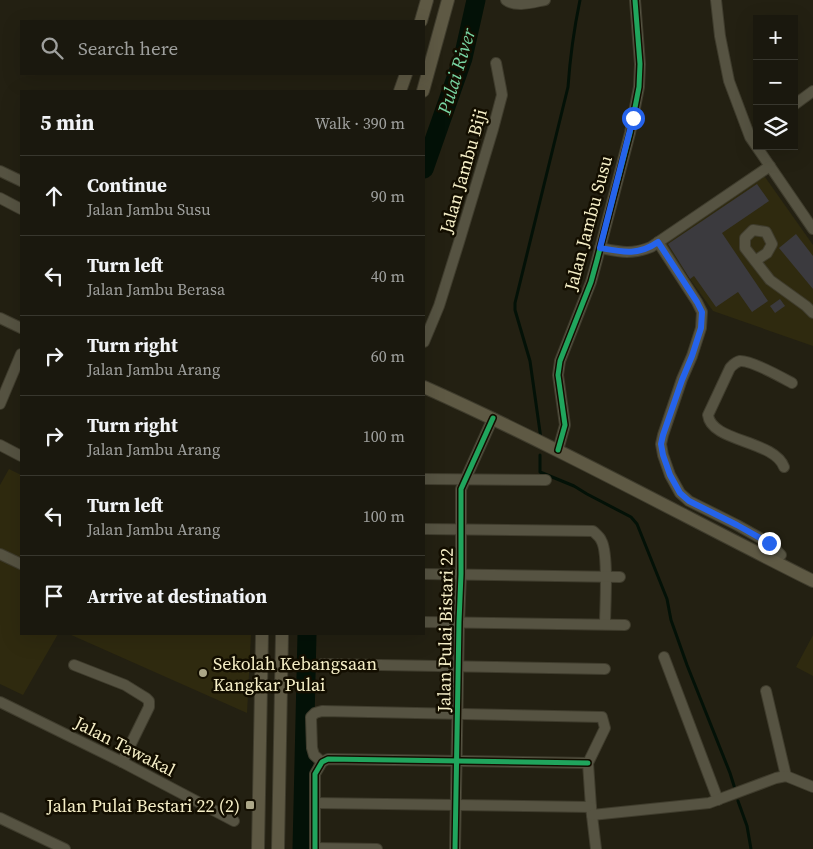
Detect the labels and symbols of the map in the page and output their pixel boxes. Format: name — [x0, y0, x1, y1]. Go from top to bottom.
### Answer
water label: Pulai River — [430, 23, 482, 118]
street label: Jalan Jambu Biji — [433, 106, 493, 237]
route start — [622, 107, 645, 130]
street label: Jalan Jambu Susu — [558, 153, 618, 294]
route end — [758, 532, 781, 555]
street label: Jalan Pulai Bistari 22 — [431, 548, 459, 713]
place label: Sekolah Kebangsaan Kangkar Pulai — [213, 651, 377, 697]
marker: Sekolah Kebangsaan Kangkar Pulai — [197, 667, 209, 679]
street label: Jalan Tawakal — [69, 709, 180, 782]
place label: Jalan Pulai Bestari 22 (2) — [45, 793, 240, 818]
marker: Jalan Pulai Bestari 22 (2) — [244, 799, 256, 811]

